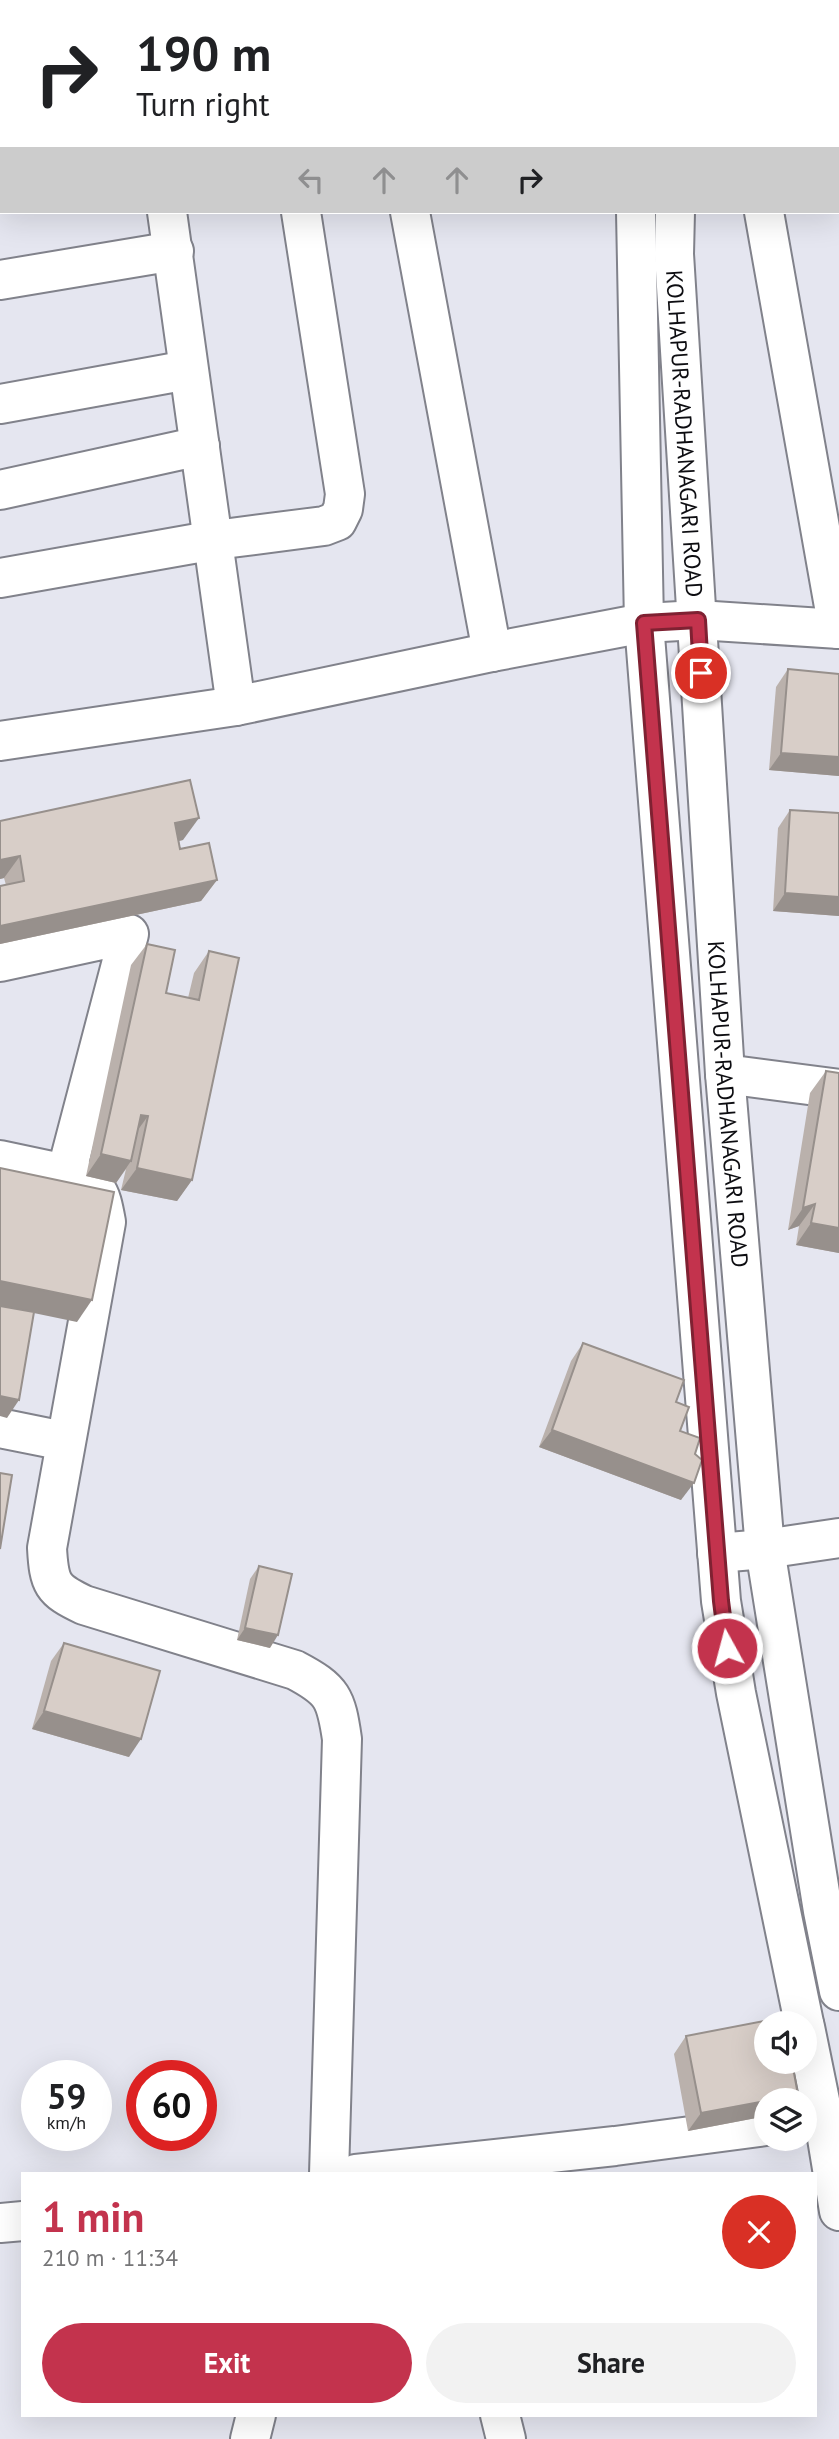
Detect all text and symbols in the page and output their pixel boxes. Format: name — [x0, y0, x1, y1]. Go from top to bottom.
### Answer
text: 190 m — [136, 21, 271, 85]
icon: right — [21, 28, 112, 119]
text: Turn right — [136, 83, 270, 125]
icon: left — [292, 161, 330, 199]
icon: ahead — [365, 161, 403, 199]
icon: ahead — [438, 161, 476, 199]
icon: right — [511, 161, 549, 199]
street label: KOLHAPUR-RADHANAGARI ROAD — [661, 269, 710, 598]
pin — [671, 643, 731, 703]
icon: arrive — [682, 654, 720, 692]
street label: KOLHAPUR-RADHANAGARI ROAD — [702, 940, 756, 1269]
position arrow — [690, 1611, 764, 1685]
map controls — [754, 2011, 817, 2151]
button: sound — [754, 2011, 817, 2074]
speed limit sign: 60 — [126, 2060, 217, 2151]
text: 59 — [47, 2073, 86, 2119]
button: layers — [754, 2088, 817, 2151]
text: km/h — [47, 2111, 86, 2134]
text: 1 min — [42, 2189, 144, 2244]
button: close — [722, 2195, 796, 2269]
text: 210 m · 11:34 — [42, 2243, 178, 2272]
button: Exit — [42, 2323, 412, 2403]
button: Share — [426, 2323, 796, 2403]

